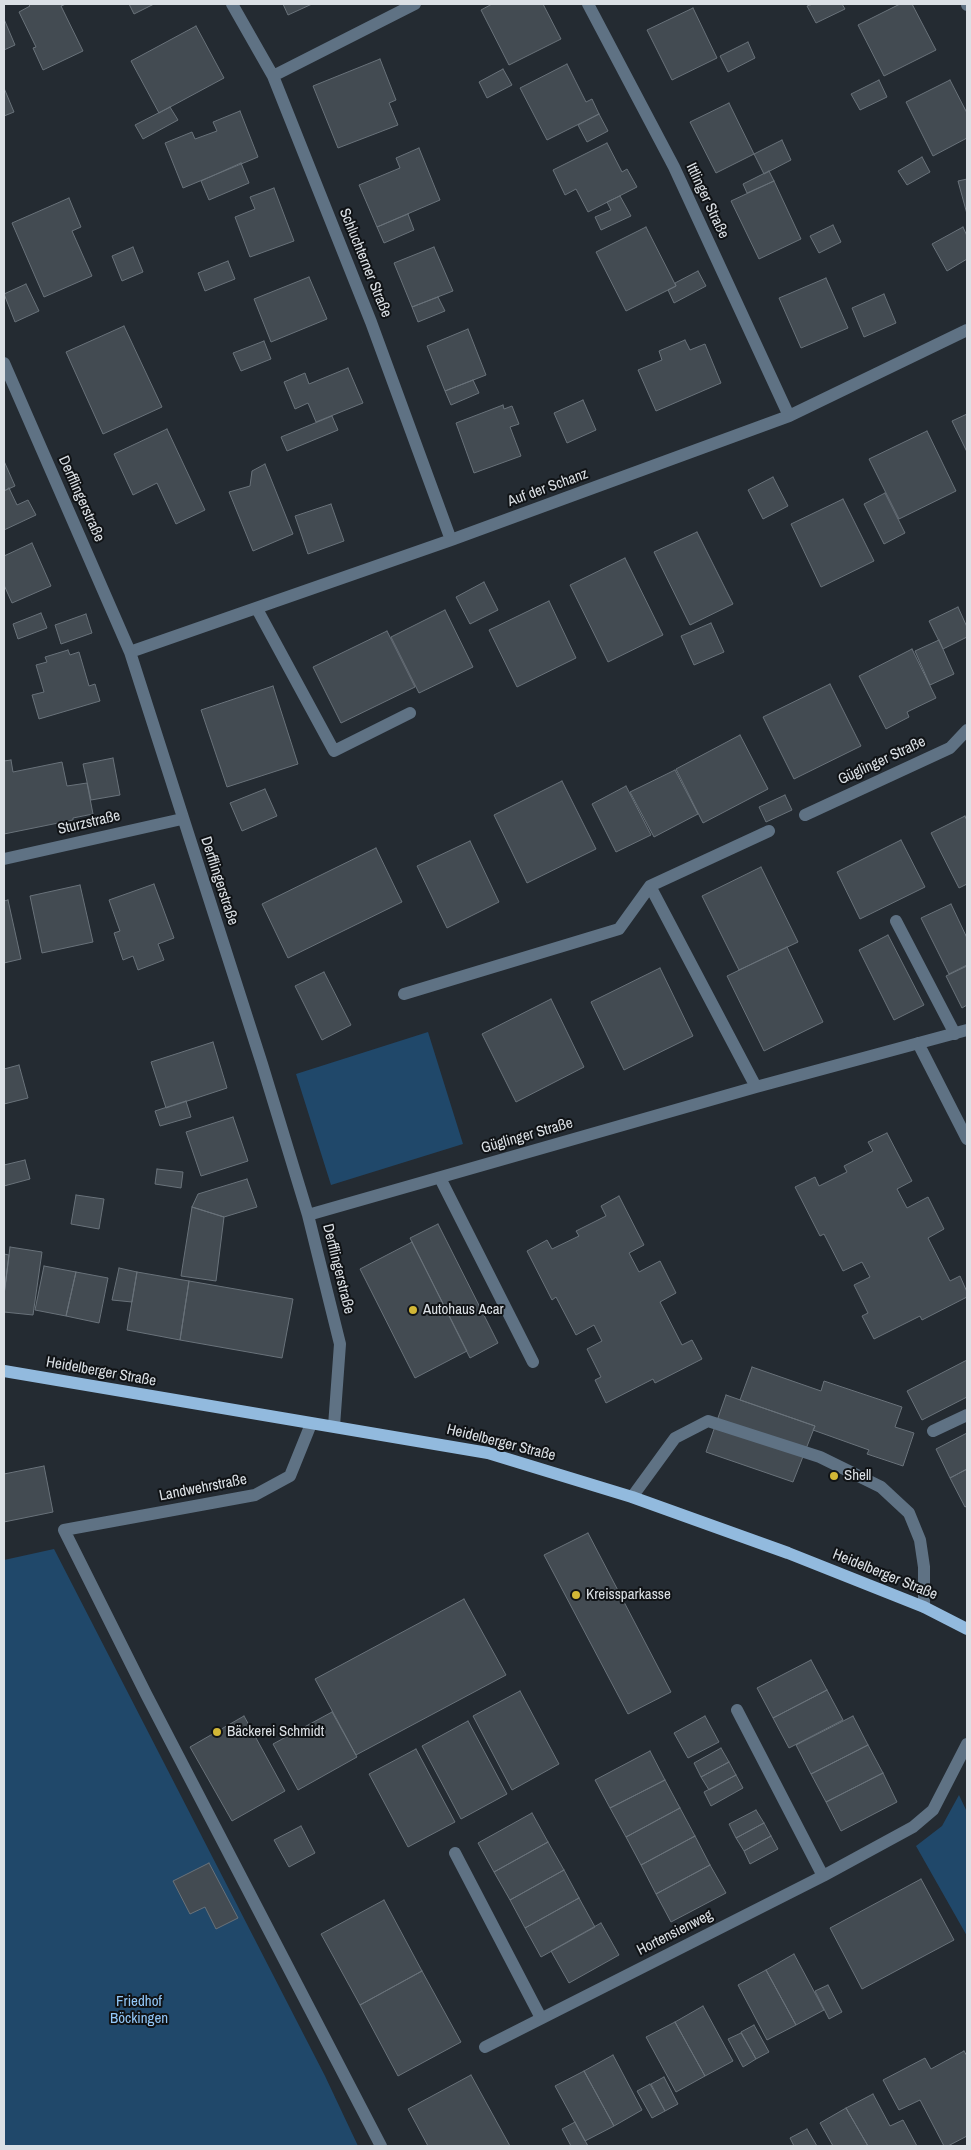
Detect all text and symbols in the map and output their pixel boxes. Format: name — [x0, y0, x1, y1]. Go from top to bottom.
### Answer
street label: Ittlinger Straße — [682, 160, 732, 242]
street label: Schluchterner Straße — [335, 206, 395, 320]
street label: Derfflingerstraße — [54, 453, 108, 545]
street label: Auf der Schanz — [505, 465, 591, 511]
street label: Güglinger Straße — [835, 733, 929, 789]
street label: Sturzstraße — [56, 807, 122, 839]
street label: Derfflingerstraße — [196, 834, 242, 928]
street label: Güglinger Straße — [479, 1114, 575, 1158]
street label: Derfflingerstraße — [318, 1222, 358, 1316]
place label: Autohaus Acar — [423, 1301, 504, 1319]
marker: Autohaus Acar — [407, 1304, 419, 1316]
street label: Heidelberger Straße — [45, 1353, 157, 1391]
street label: Heidelberger Straße — [445, 1421, 557, 1465]
place label: Shell — [844, 1467, 871, 1485]
marker: Shell — [828, 1470, 840, 1482]
street label: Landwehrstraße — [158, 1471, 248, 1505]
street label: Heidelberger Straße — [830, 1546, 940, 1604]
place label: Kreissparkasse — [586, 1586, 671, 1604]
marker: Kreissparkasse — [570, 1589, 582, 1601]
place label: Bäckerei Schmidt — [227, 1723, 324, 1741]
marker: Bäckerei Schmidt — [211, 1726, 223, 1738]
street label: Hortensienweg — [634, 1906, 716, 1960]
park label: Friedhof Böckingen — [110, 1993, 168, 2028]

